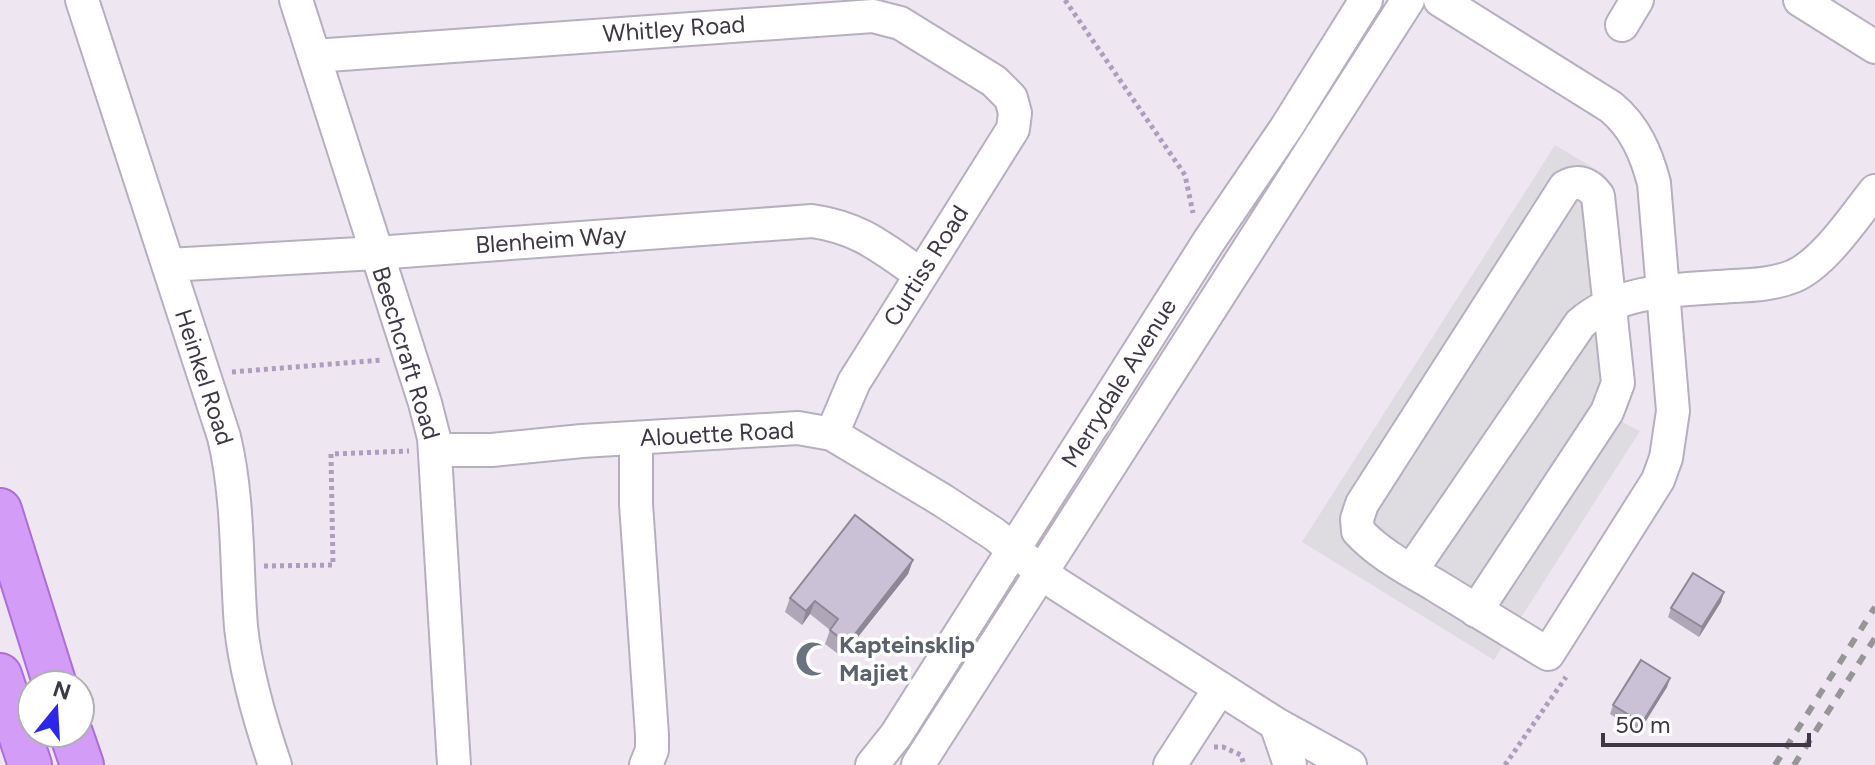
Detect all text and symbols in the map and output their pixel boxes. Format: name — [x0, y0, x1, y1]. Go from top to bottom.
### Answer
street label: Whitley Road — [602, 9, 746, 48]
street label: Curtiss Road — [877, 200, 974, 332]
street label: Blenheim Way — [474, 220, 628, 259]
street label: Beechcraft Road — [366, 263, 447, 443]
street label: Merrydale Avenue — [1055, 293, 1182, 473]
street label: Heinkel Road — [169, 305, 240, 448]
street label: Alouette Road — [639, 415, 795, 452]
place label: Kapteinsklip Majiet — [839, 630, 975, 687]
mosque icon: Kapteinsklip Majiet — [794, 640, 832, 678]
north arrow — [16, 669, 96, 749]
text: N — [50, 675, 74, 706]
scale bar — [1603, 697, 1809, 747]
text: 50 m — [1615, 710, 1671, 739]

